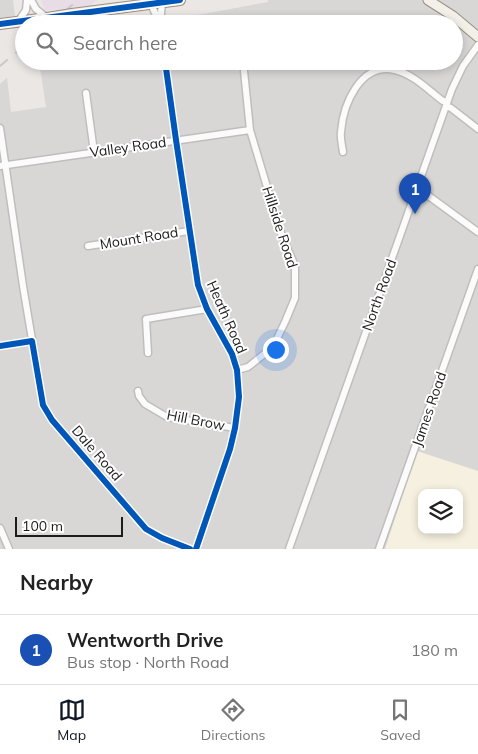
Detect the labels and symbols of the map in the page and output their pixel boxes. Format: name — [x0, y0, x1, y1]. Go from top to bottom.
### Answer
street label: Valley Road — [89, 133, 167, 161]
pin: 1 — [399, 173, 431, 214]
street label: Hillside Road — [258, 184, 302, 270]
street label: Mount Road — [98, 223, 180, 253]
street label: North Road — [358, 257, 400, 333]
street label: Heath Road — [203, 278, 251, 356]
your location — [263, 337, 289, 363]
street label: James Road — [408, 369, 450, 449]
street label: Hill Brow — [165, 406, 227, 434]
street label: Dale Road — [68, 422, 126, 484]
scale bar — [15, 514, 122, 537]

